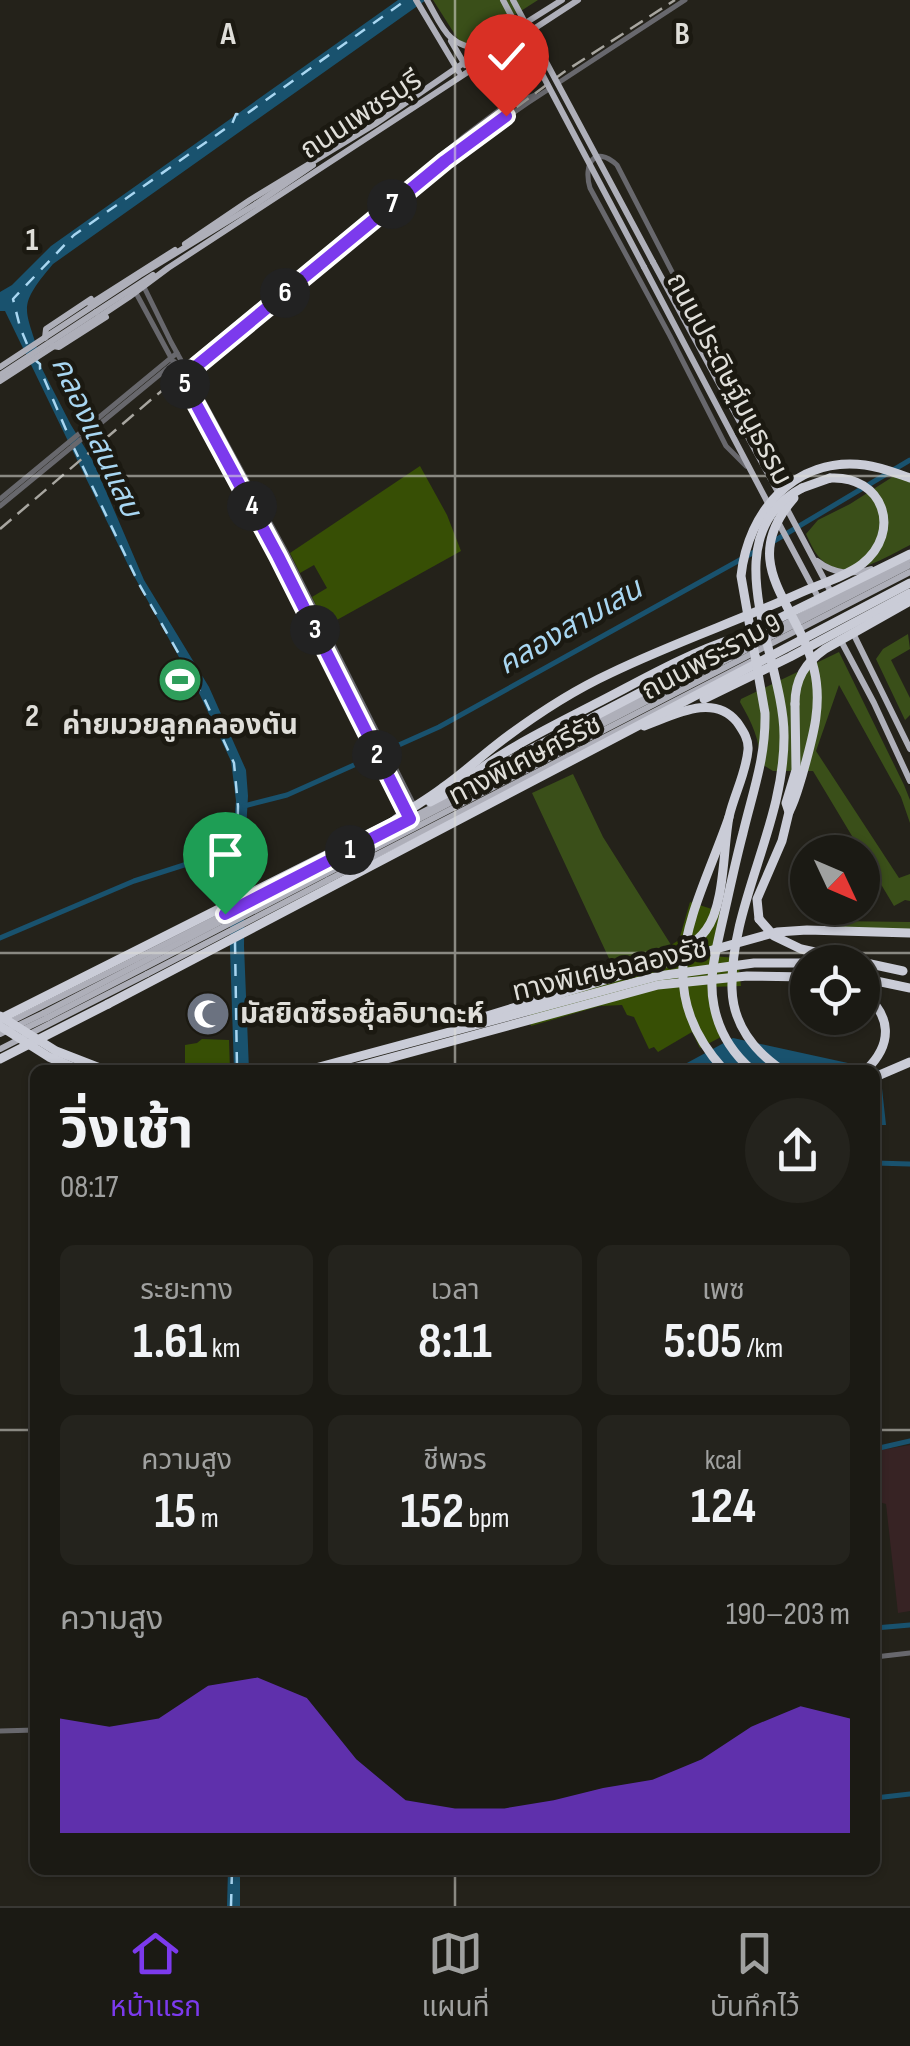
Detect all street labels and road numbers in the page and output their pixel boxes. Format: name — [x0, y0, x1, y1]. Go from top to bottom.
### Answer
street label: ถนนเพชรบุรี — [294, 64, 428, 166]
street label: ถนนประดิษฐ์มนูธรรม — [659, 267, 799, 491]
street label: ถนนพระราม 9 — [636, 607, 786, 707]
street label: ทางพิเศษศรีรัช — [443, 707, 607, 813]
street label: ทางพิเศษฉลองรัช — [509, 931, 711, 1009]

